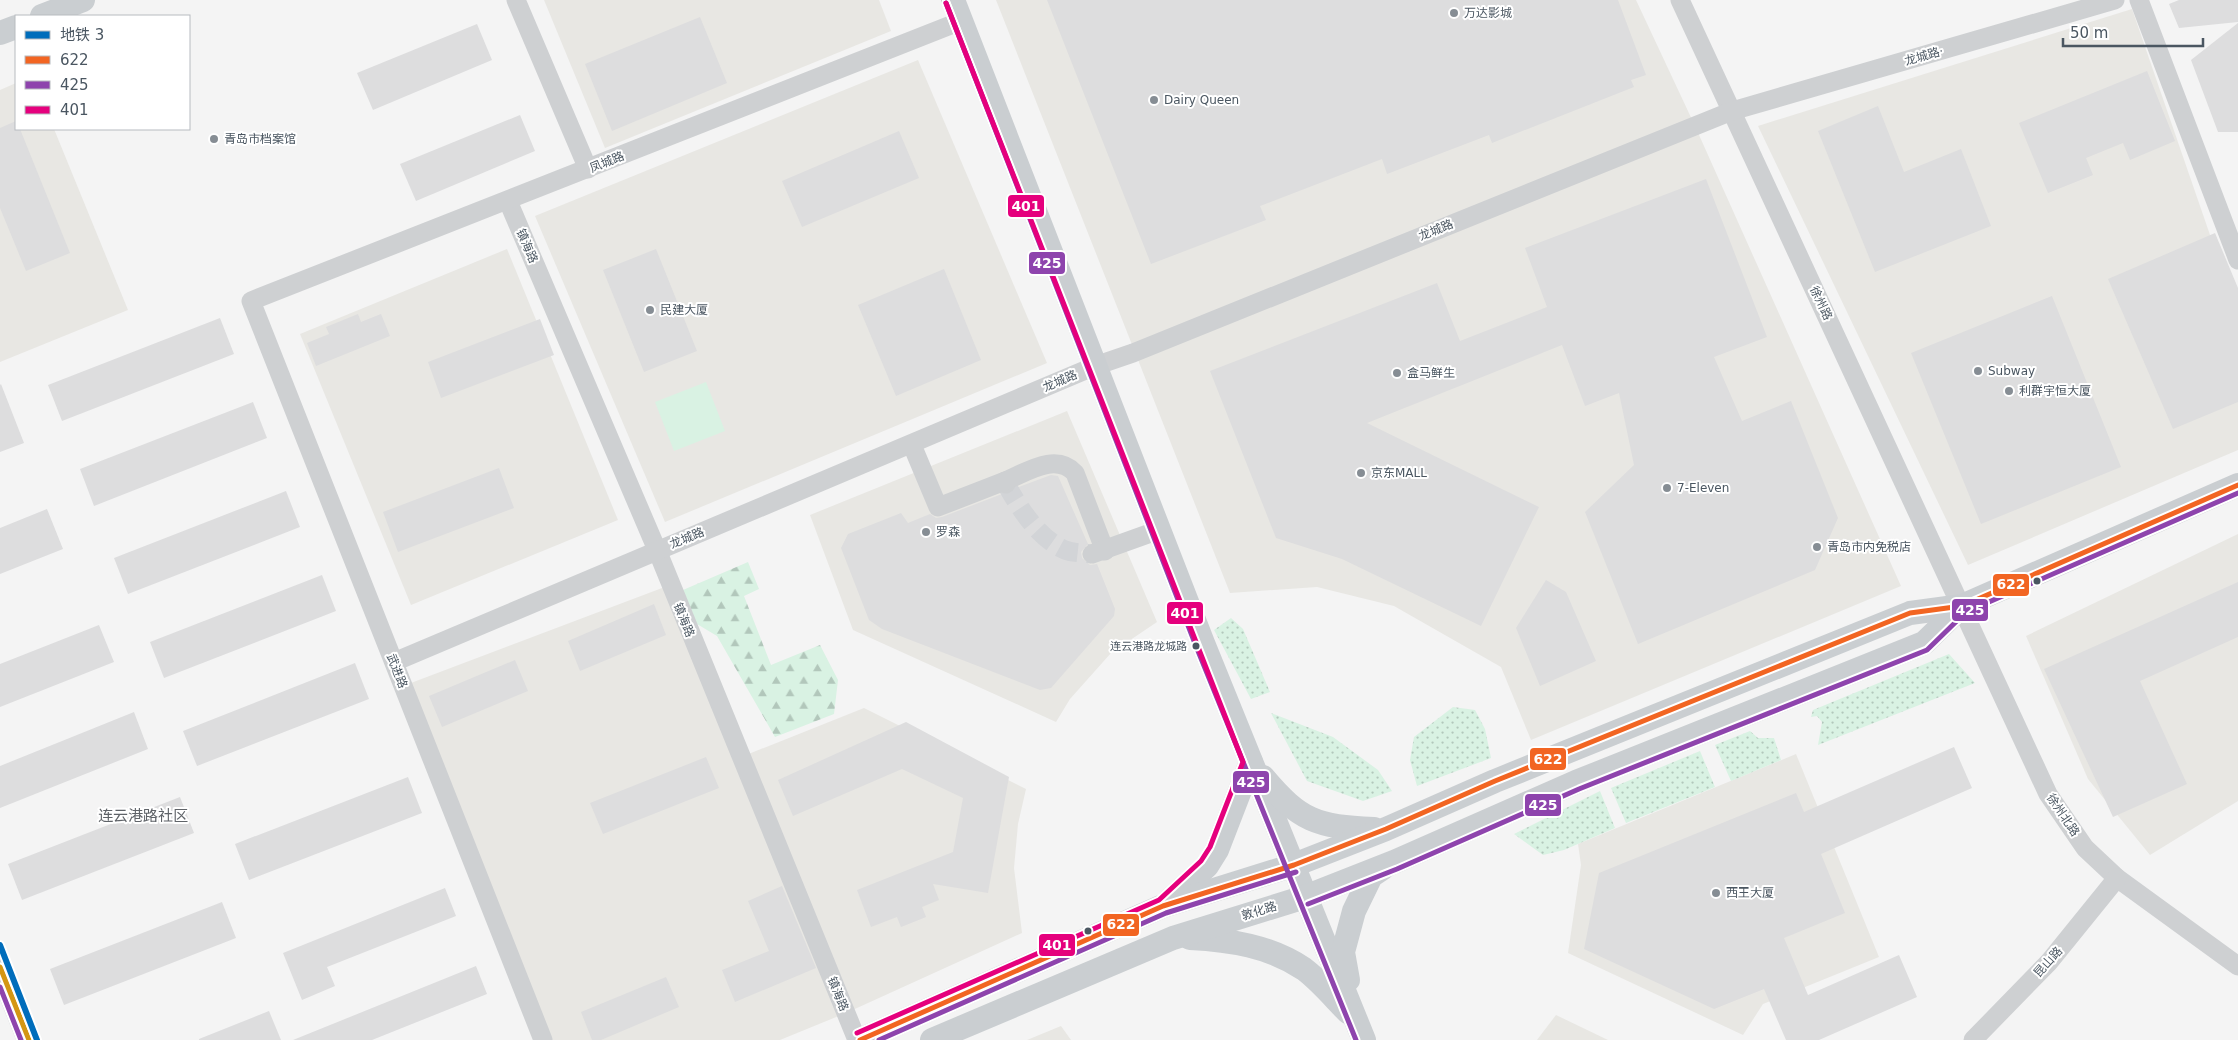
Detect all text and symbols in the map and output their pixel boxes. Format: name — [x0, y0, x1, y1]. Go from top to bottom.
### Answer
place label: 万达影城 — [1464, 6, 1512, 20]
marker: 万达影城 — [1448, 7, 1460, 19]
legend — [15, 15, 190, 130]
scale bar — [2063, 15, 2203, 47]
text: 50 m — [2070, 24, 2108, 42]
text: 地铁 3 — [60, 26, 104, 44]
street label: 龙城路· — [1903, 44, 1945, 68]
text: 622 — [60, 51, 89, 69]
text: 425 — [60, 76, 89, 94]
place label: Dairy Queen — [1164, 93, 1239, 107]
marker: Dairy Queen — [1148, 94, 1160, 106]
text: 401 — [60, 101, 89, 119]
place label: 青岛市档案馆 — [224, 132, 296, 146]
marker: 青岛市档案馆 — [208, 133, 220, 145]
street label: 凤城路 — [588, 149, 626, 175]
line badge: 401 — [1007, 194, 1045, 218]
text: 401 — [1011, 198, 1041, 214]
street label: 龙城路 — [1417, 217, 1455, 243]
street label: 镇海路 — [514, 227, 540, 265]
line badge: 425 — [1028, 251, 1066, 275]
text: 425 — [1032, 255, 1062, 271]
street label: 徐州路 — [1807, 284, 1835, 322]
place label: 民建大厦 — [660, 303, 708, 317]
marker: 民建大厦 — [644, 304, 656, 316]
place label: Subway — [1988, 364, 2035, 378]
marker: Subway — [1972, 365, 1984, 377]
place label: 盒马鲜生 — [1407, 366, 1455, 380]
marker: 盒马鲜生 — [1391, 367, 1403, 379]
street label: 龙城路 — [1041, 368, 1079, 394]
place label: 利群宇恒大厦 — [2019, 384, 2091, 398]
marker: 利群宇恒大厦 — [2003, 385, 2015, 397]
place label: 京东MALL — [1371, 466, 1427, 480]
marker: 京东MALL — [1355, 467, 1367, 479]
place label: 7-Eleven — [1677, 481, 1729, 495]
marker: 7-Eleven — [1661, 482, 1673, 494]
street label: 龙城路 — [668, 525, 706, 551]
place label: 罗森 — [936, 525, 960, 539]
marker: 罗森 — [920, 526, 932, 538]
place label: 青岛市内免税店 — [1827, 540, 1911, 554]
marker: 青岛市内免税店 — [1811, 541, 1823, 553]
line badge: 622 — [1992, 573, 2030, 597]
text: 622 — [1996, 576, 2026, 592]
unlabelled marker — [2032, 576, 2042, 586]
line badge: 425 — [1951, 598, 1989, 622]
street label: 镇海路 — [671, 601, 697, 639]
line badge: 401 — [1166, 601, 1204, 625]
text: 425 — [1955, 602, 1985, 618]
text: 401 — [1170, 605, 1200, 621]
place label: 连云港路龙城路 — [1110, 640, 1187, 653]
marker: 连云港路龙城路 — [1191, 641, 1201, 651]
street label: 武进路 — [384, 652, 410, 690]
line badge: 622 — [1529, 747, 1567, 771]
text: 622 — [1533, 751, 1563, 767]
line badge: 425 — [1232, 770, 1270, 794]
text: 425 — [1236, 774, 1266, 790]
street label: 徐州北路 — [2044, 791, 2082, 839]
line badge: 425 — [1524, 793, 1562, 817]
text: 425 — [1528, 797, 1558, 813]
district label: 连云港路社区 — [98, 807, 188, 825]
place label: 西王大厦 — [1726, 886, 1774, 900]
marker: 西王大厦 — [1710, 887, 1722, 899]
street label: 敦化路 — [1240, 899, 1278, 923]
line badge: 622 — [1102, 913, 1140, 937]
text: 622 — [1106, 916, 1136, 932]
unlabelled marker — [1083, 926, 1093, 936]
line badge: 401 — [1038, 933, 1076, 957]
text: 401 — [1042, 937, 1072, 953]
street label: 昆山路 — [2031, 944, 2065, 980]
street label: 镇海路 — [825, 975, 851, 1013]

